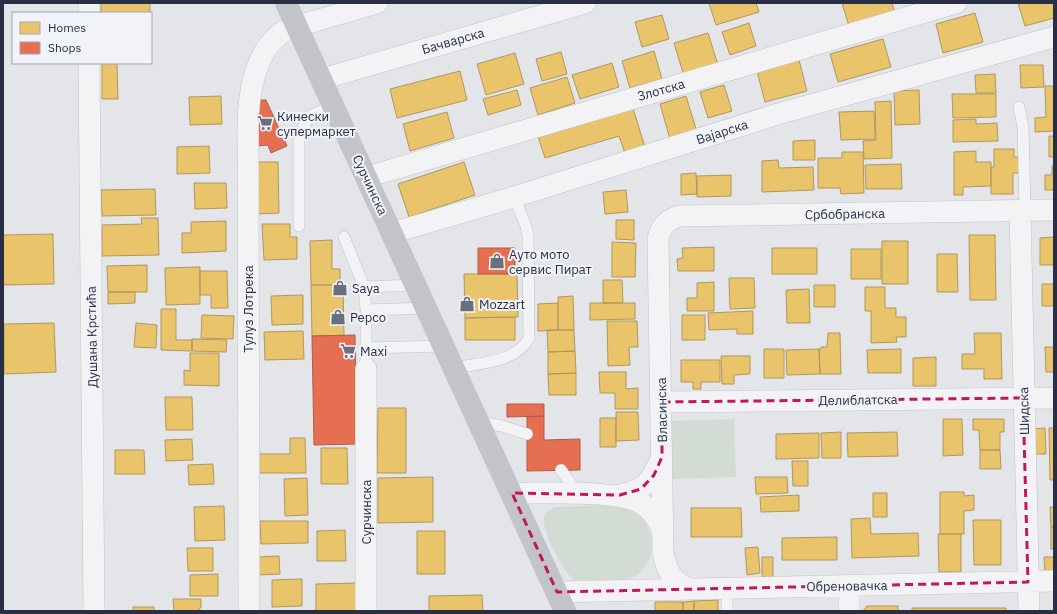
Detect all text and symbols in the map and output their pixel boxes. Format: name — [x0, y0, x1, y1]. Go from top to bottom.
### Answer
legend — [12, 12, 152, 64]
text: Homes — [48, 20, 86, 35]
street label: Бачварска — [420, 24, 486, 58]
text: Shops — [48, 40, 81, 55]
street label: Злотска — [635, 75, 687, 105]
place label: Кинески супермаркет — [277, 108, 356, 140]
supermarket icon: Кинески супермаркет — [256, 114, 274, 132]
street label: Вајарска — [694, 116, 750, 148]
street label: Сурчинска — [349, 152, 391, 218]
street label: Србобранска — [805, 205, 885, 223]
place label: Ауто мото сервис Пират — [509, 246, 592, 278]
shop icon: Ауто мото сервис Пират — [488, 252, 506, 270]
street label: Тулуз Лотрека — [240, 265, 257, 353]
shop icon: Saya — [331, 279, 349, 297]
place label: Saya — [352, 280, 380, 297]
street label: Душана Крстића — [83, 286, 101, 388]
shop icon: Mozzart — [458, 295, 476, 313]
place label: Mozzart — [479, 296, 525, 313]
shop icon: Pepco — [329, 308, 347, 326]
place label: Pepco — [350, 309, 386, 326]
supermarket icon: Maxi — [339, 342, 357, 360]
place label: Maxi — [360, 343, 387, 360]
street label: Власинска — [653, 377, 671, 443]
street label: Шидска — [1015, 387, 1033, 435]
street label: Делиблатска — [818, 391, 898, 409]
street label: Сурчинска — [358, 480, 375, 544]
street label: Обреновачка — [806, 577, 888, 595]

